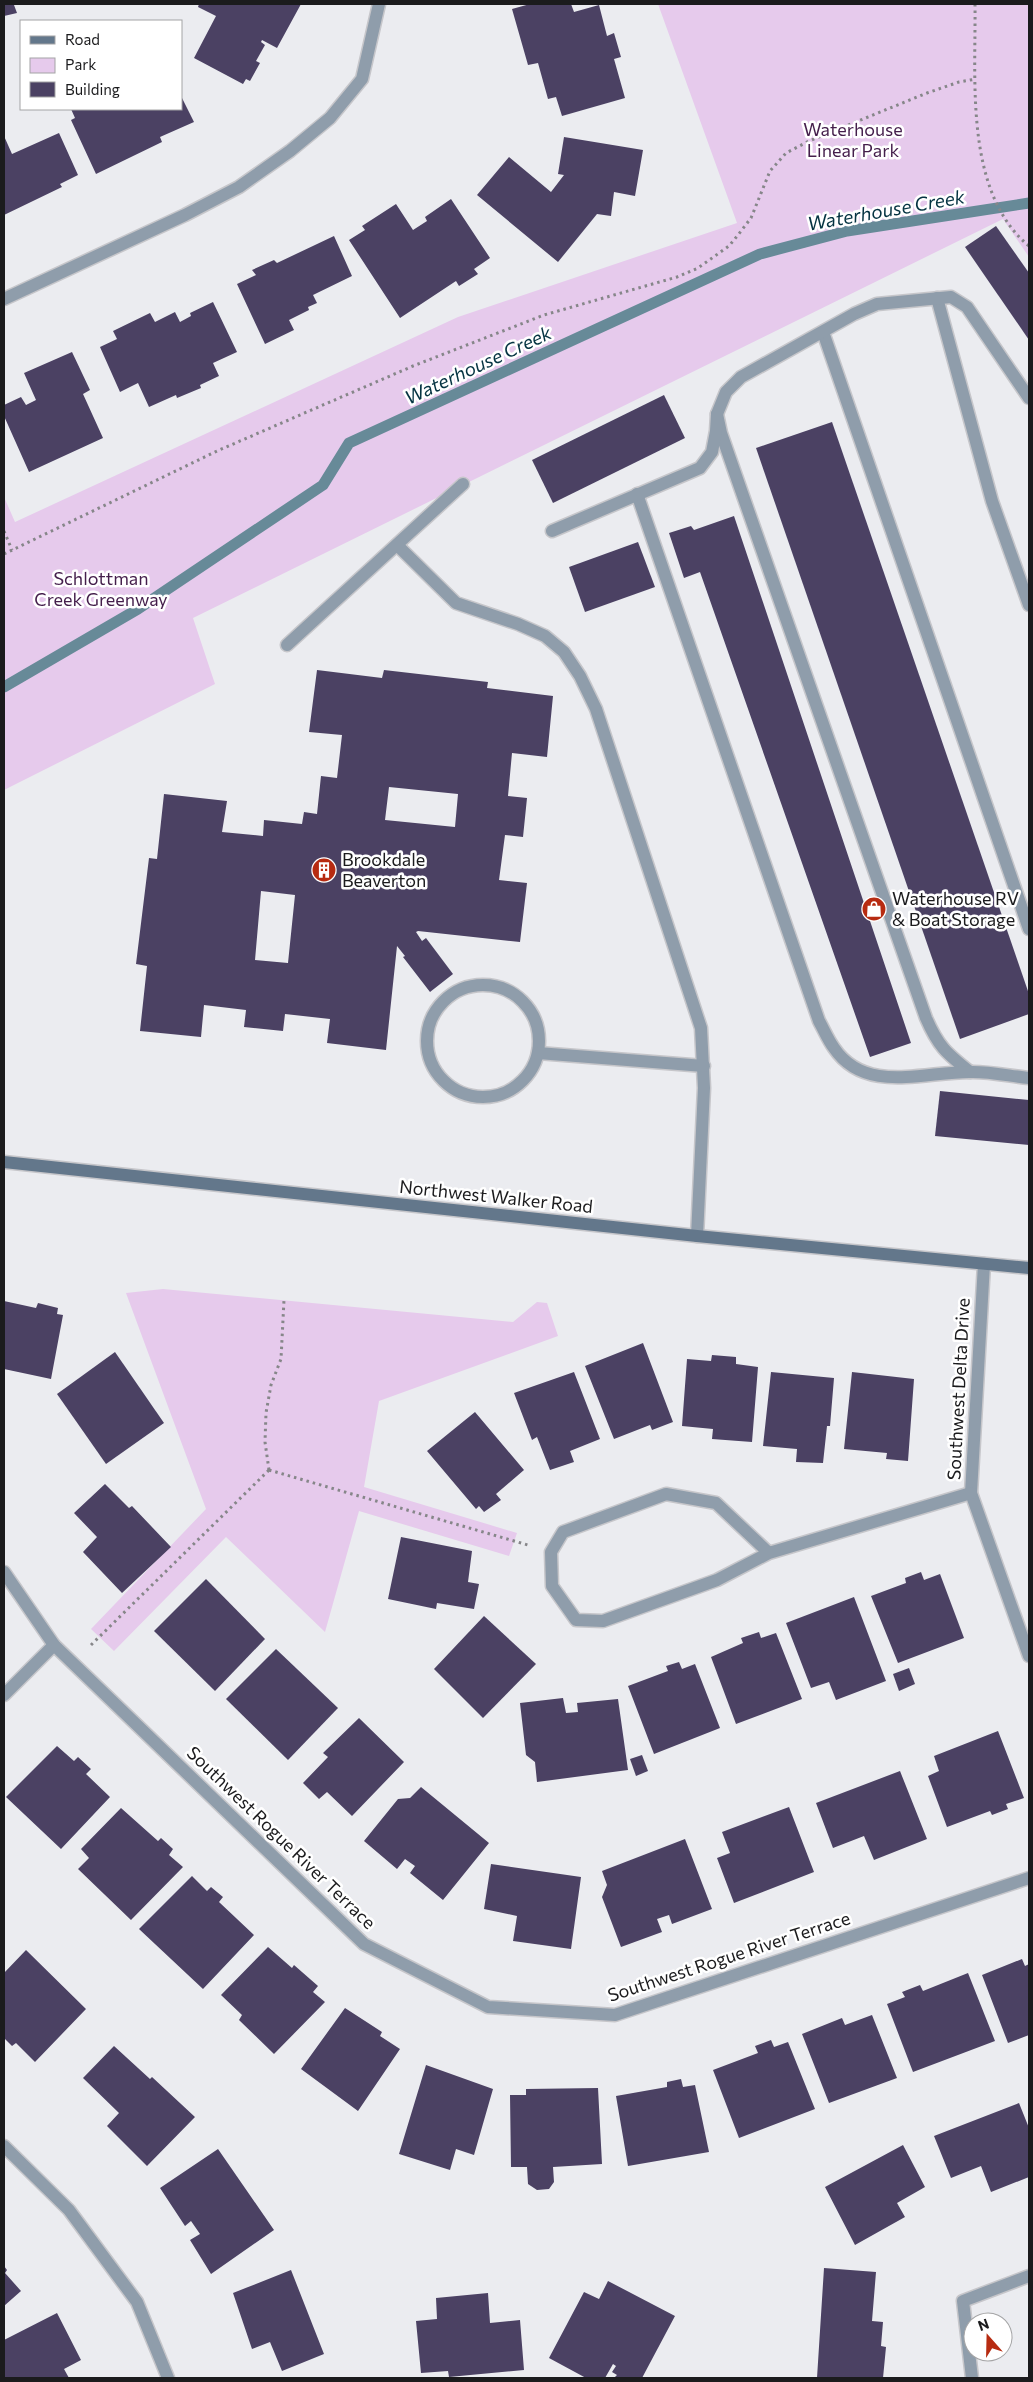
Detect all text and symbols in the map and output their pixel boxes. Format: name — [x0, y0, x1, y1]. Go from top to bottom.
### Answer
legend — [20, 20, 182, 110]
text: Road — [65, 30, 100, 48]
text: Park — [65, 55, 96, 73]
text: Building — [65, 80, 120, 98]
park label: Waterhouse Linear Park — [803, 118, 903, 161]
water label: Waterhouse Creek — [805, 184, 967, 235]
water label: Waterhouse Creek — [401, 320, 555, 409]
park label: Schlottman Creek Greenway — [34, 567, 168, 610]
place label: Brookdale Beaverton — [342, 848, 426, 891]
building icon: Brookdale Beaverton — [311, 857, 337, 883]
place label: Waterhouse RV & Boat Storage — [892, 887, 1019, 930]
shop icon: Waterhouse RV & Boat Storage — [861, 896, 887, 922]
street label: Northwest Walker Road — [398, 1175, 594, 1217]
street label: Southwest Delta Drive — [942, 1297, 974, 1481]
street label: Southwest Rogue River Terrace — [183, 1741, 381, 1933]
street label: Southwest Rogue River Terrace — [605, 1906, 853, 2006]
north arrow — [963, 2312, 1013, 2362]
text: N — [976, 2315, 991, 2334]

